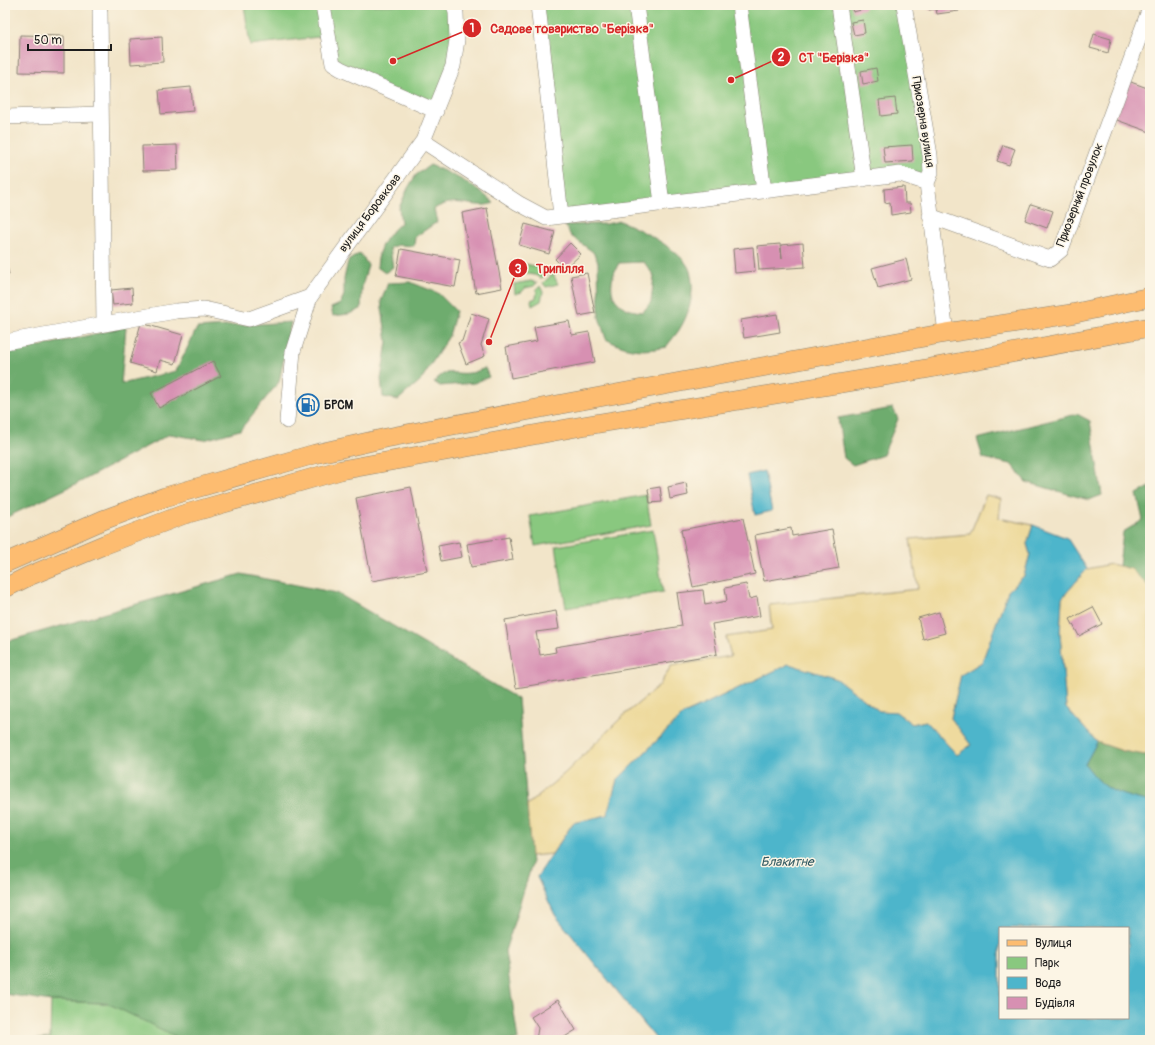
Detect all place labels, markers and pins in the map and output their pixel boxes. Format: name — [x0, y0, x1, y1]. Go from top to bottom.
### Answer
callout: Садове товариство "Берізка" — [462, 15, 662, 40]
callout: СТ "Берізка" — [771, 45, 877, 70]
callout: Трипілля — [508, 256, 592, 281]
fuel station icon: БРСМ — [295, 392, 321, 418]
place label: БРСМ — [324, 398, 354, 413]

